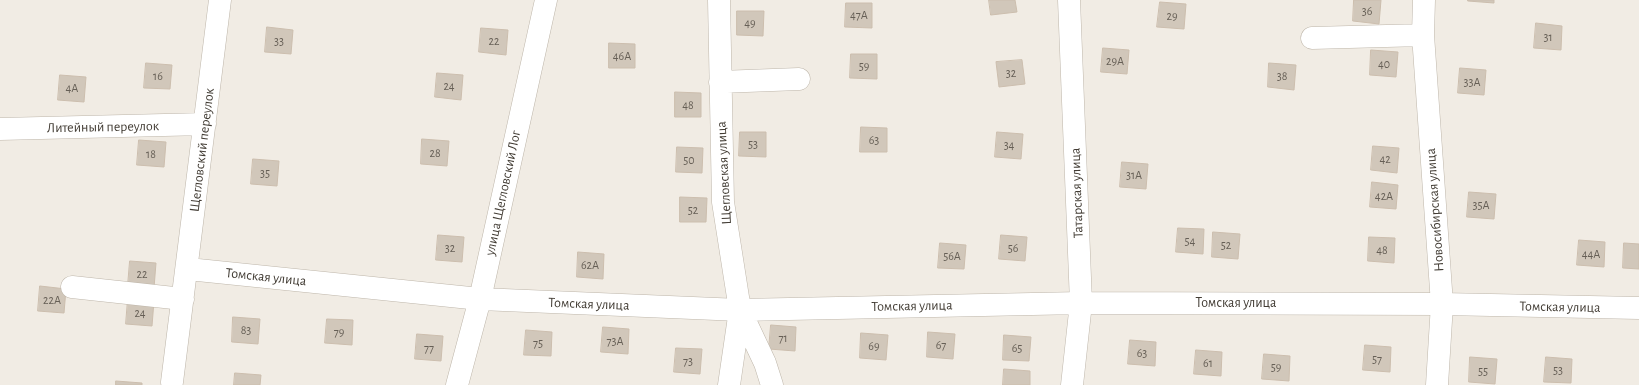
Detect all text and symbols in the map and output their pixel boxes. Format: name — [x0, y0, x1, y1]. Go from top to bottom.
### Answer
house number: 36 — [1362, 4, 1372, 18]
house number: 47А — [850, 8, 868, 22]
house number: 29 — [1166, 9, 1178, 23]
house number: 49 — [744, 16, 756, 30]
house number: 31 — [1543, 30, 1553, 44]
house number: 33 — [274, 34, 284, 48]
house number: 22 — [489, 34, 499, 48]
house number: 46А — [613, 49, 631, 63]
house number: 29А — [1106, 54, 1124, 68]
house number: 40 — [1378, 57, 1390, 71]
house number: 59 — [859, 59, 869, 73]
house number: 32 — [1006, 66, 1016, 80]
house number: 16 — [153, 69, 163, 83]
house number: 38 — [1277, 69, 1287, 83]
house number: 33А — [1464, 75, 1480, 89]
house number: 24 — [443, 79, 455, 93]
house number: 4А — [66, 81, 78, 95]
street label: Щегловский переулок — [186, 87, 218, 213]
house number: 48 — [682, 98, 694, 112]
street label: Литейный переулок — [47, 118, 159, 136]
street label: Щегловская улица — [713, 121, 735, 225]
street label: улица Щегловский Лог — [482, 129, 524, 257]
house number: 63 — [869, 133, 879, 147]
house number: 53 — [748, 137, 758, 151]
house number: 34 — [1004, 138, 1014, 152]
house number: 28 — [429, 146, 441, 160]
house number: 18 — [146, 147, 156, 161]
street label: Татарская улица — [1067, 147, 1087, 239]
street label: Новосибирская улица — [1422, 148, 1448, 272]
house number: 42 — [1379, 152, 1391, 166]
house number: 50 — [683, 153, 695, 167]
house number: 35 — [260, 166, 270, 180]
house number: 31А — [1126, 168, 1142, 182]
house number: 42А — [1375, 189, 1393, 203]
house number: 35А — [1472, 198, 1490, 212]
house number: 52 — [688, 203, 698, 217]
house number: 54 — [1185, 234, 1195, 248]
house number: 52 — [1221, 238, 1231, 252]
house number: 32 — [445, 241, 455, 255]
house number: 56 — [1008, 241, 1018, 255]
house number: 48 — [1376, 243, 1388, 257]
house number: 44А — [1582, 247, 1600, 261]
house number: 56А — [943, 249, 961, 263]
house number: 62А — [581, 258, 599, 272]
street label: Томская улица — [225, 264, 307, 290]
house number: 22 — [137, 267, 147, 281]
house number: 22А — [43, 293, 61, 307]
street label: Томская улица — [548, 294, 630, 314]
street label: Томская улица — [1195, 295, 1277, 311]
street label: Томская улица — [871, 297, 953, 315]
street label: Томская улица — [1519, 298, 1601, 316]
house number: 24 — [134, 306, 146, 320]
house number: 83 — [241, 323, 251, 337]
house number: 79 — [334, 325, 344, 339]
house number: 71 — [778, 331, 788, 345]
house number: 73А — [606, 334, 624, 348]
house number: 75 — [533, 336, 543, 350]
house number: 67 — [936, 338, 946, 352]
house number: 69 — [868, 339, 880, 353]
house number: 77 — [424, 341, 434, 355]
house number: 65 — [1012, 341, 1022, 355]
house number: 63 — [1137, 346, 1147, 360]
house number: 57 — [1372, 352, 1382, 366]
house number: 73 — [683, 354, 693, 368]
house number: 61 — [1203, 356, 1213, 370]
house number: 59 — [1271, 360, 1281, 374]
house number: 53 — [1553, 363, 1563, 377]
house number: 55 — [1478, 364, 1488, 378]

